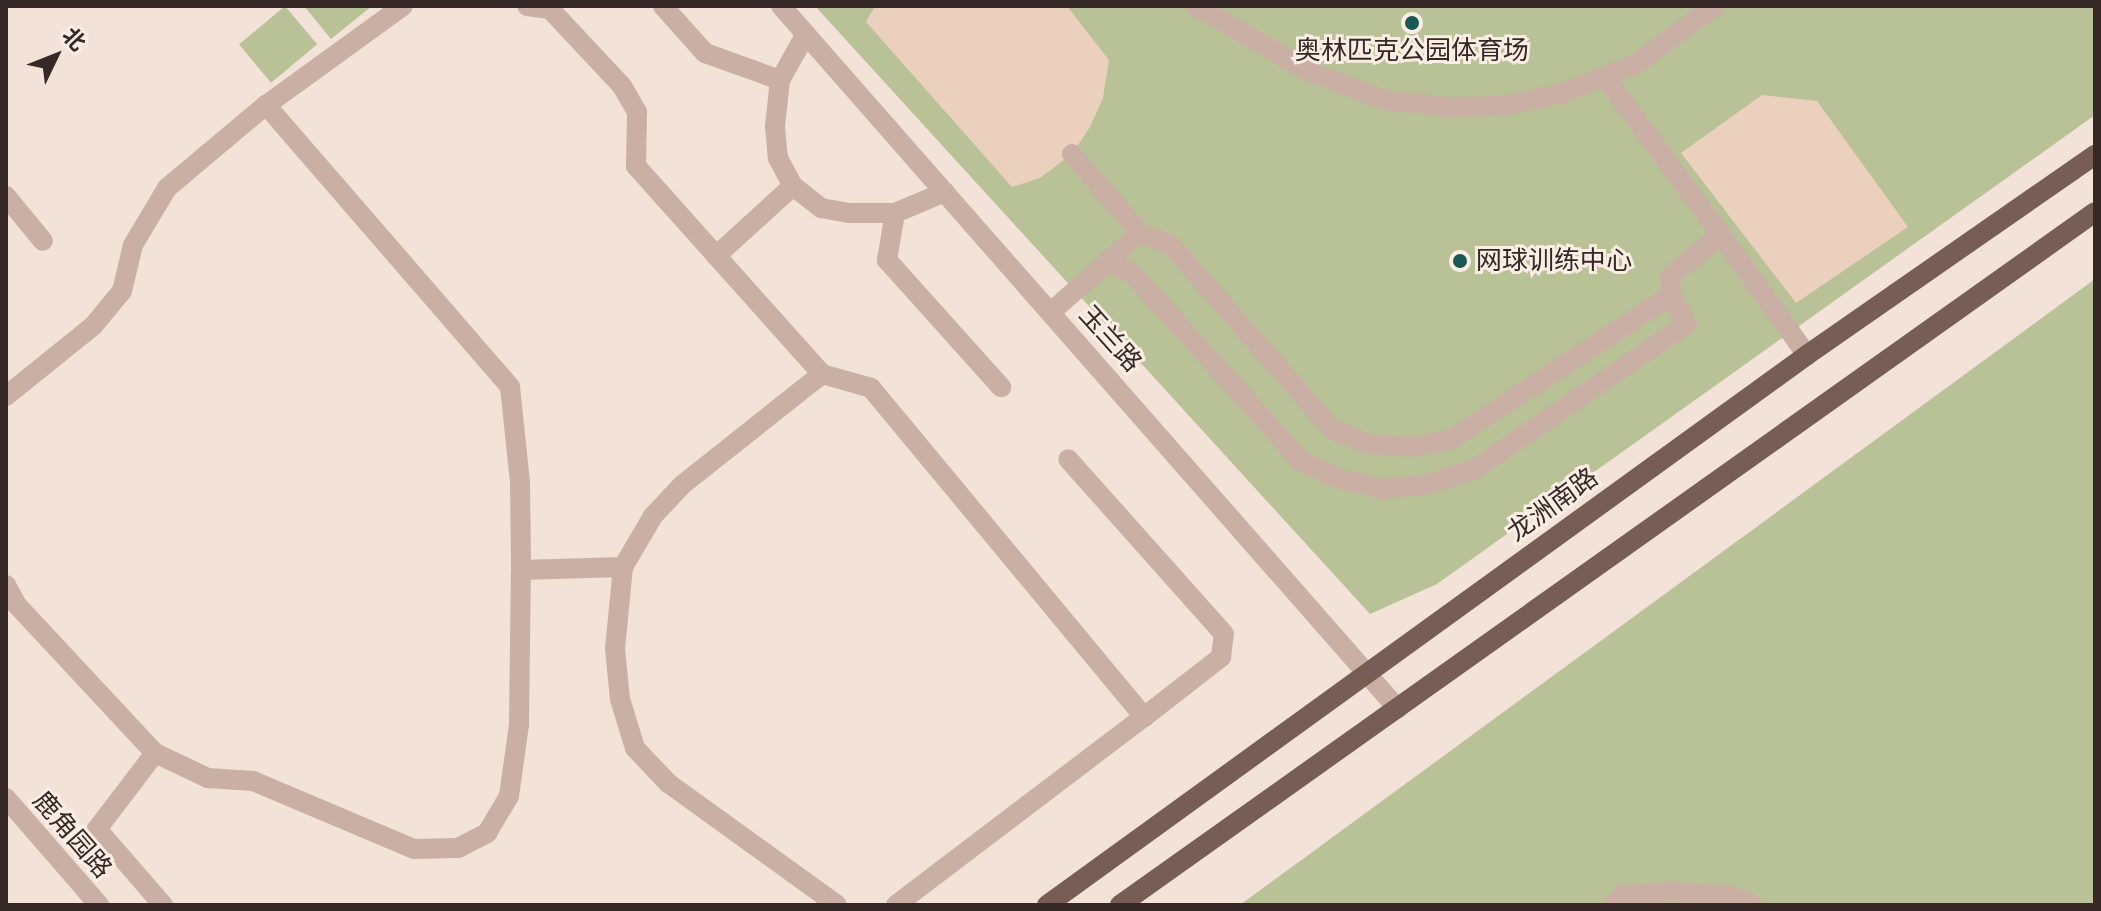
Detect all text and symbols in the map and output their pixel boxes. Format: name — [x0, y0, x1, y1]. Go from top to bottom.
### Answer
marker: 奥林匹克公园体育场 — [1403, 14, 1421, 32]
north arrow — [16, 16, 96, 96]
text: 北 — [57, 22, 91, 57]
place label: 奥林匹克公园体育场 — [1295, 35, 1529, 67]
place label: 网球训练中心 — [1476, 245, 1632, 277]
marker: 网球训练中心 — [1451, 252, 1469, 270]
street label: 玉兰路 — [1072, 300, 1148, 378]
street label: 龙洲南路 — [1502, 462, 1604, 548]
street label: 鹿角园路 — [26, 786, 118, 884]

